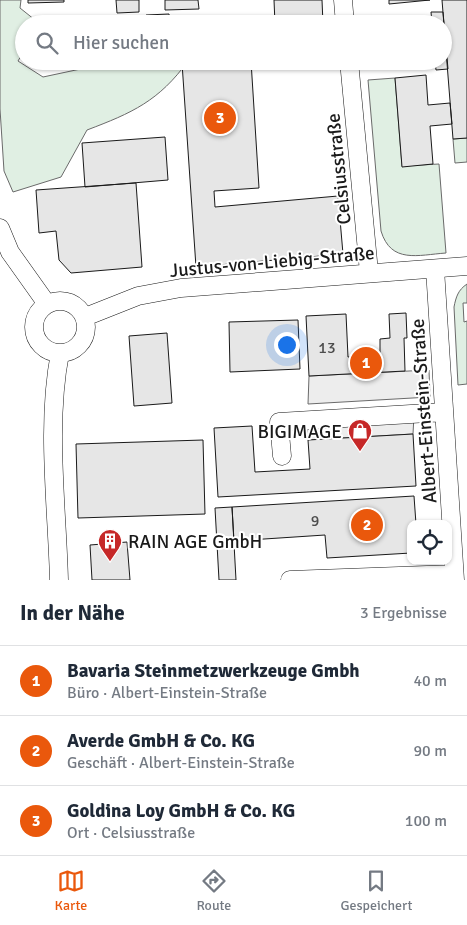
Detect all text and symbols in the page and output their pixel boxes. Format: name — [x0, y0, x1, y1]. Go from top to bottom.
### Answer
search box — [15, 15, 452, 70]
icon: search — [33, 29, 61, 57]
text: Hier suchen — [73, 31, 169, 55]
pin: 3 — [204, 99, 236, 137]
street label: Celsiusstraße — [321, 112, 357, 226]
street label: Justus-von-Liebig-Straße — [169, 241, 376, 283]
street label: Albert-Einstein-Straße — [406, 318, 442, 504]
your location — [274, 332, 300, 358]
house number: 13 — [318, 338, 336, 358]
pin: 1 — [350, 344, 382, 382]
shop icon: BIGIMAGE — [347, 418, 373, 452]
place label: BIGIMAGE — [257, 420, 342, 444]
pin: 2 — [351, 506, 383, 544]
house number: 9 — [311, 511, 319, 531]
map controls — [407, 520, 452, 565]
button: locate — [407, 520, 452, 565]
building icon: RAIN AGE GmbH — [97, 528, 123, 562]
place label: RAIN AGE GmbH — [128, 530, 262, 554]
text: In der Nähe — [20, 600, 125, 626]
text: 3 Ergebnisse — [360, 603, 447, 623]
text: Bavaria Steinmetzwerkzeuge Gmbh — [67, 659, 360, 683]
text: 1 — [32, 671, 40, 691]
text: 40 m — [413, 671, 447, 691]
text: Büro · Albert-Einstein-Straße — [67, 683, 267, 703]
text: Averde GmbH & Co. KG — [67, 729, 255, 753]
text: 2 — [32, 741, 40, 761]
text: 90 m — [413, 741, 447, 761]
text: Geschäft · Albert-Einstein-Straße — [67, 753, 295, 773]
text: Goldina Loy GmbH & Co. KG — [67, 799, 295, 823]
text: 3 — [32, 811, 40, 831]
text: 100 m — [405, 811, 447, 831]
text: Ort · Celsiusstraße — [67, 823, 195, 843]
tab: Karte — [55, 867, 87, 914]
tab: Route — [196, 867, 231, 914]
tab: Gespeichert — [340, 867, 412, 914]

